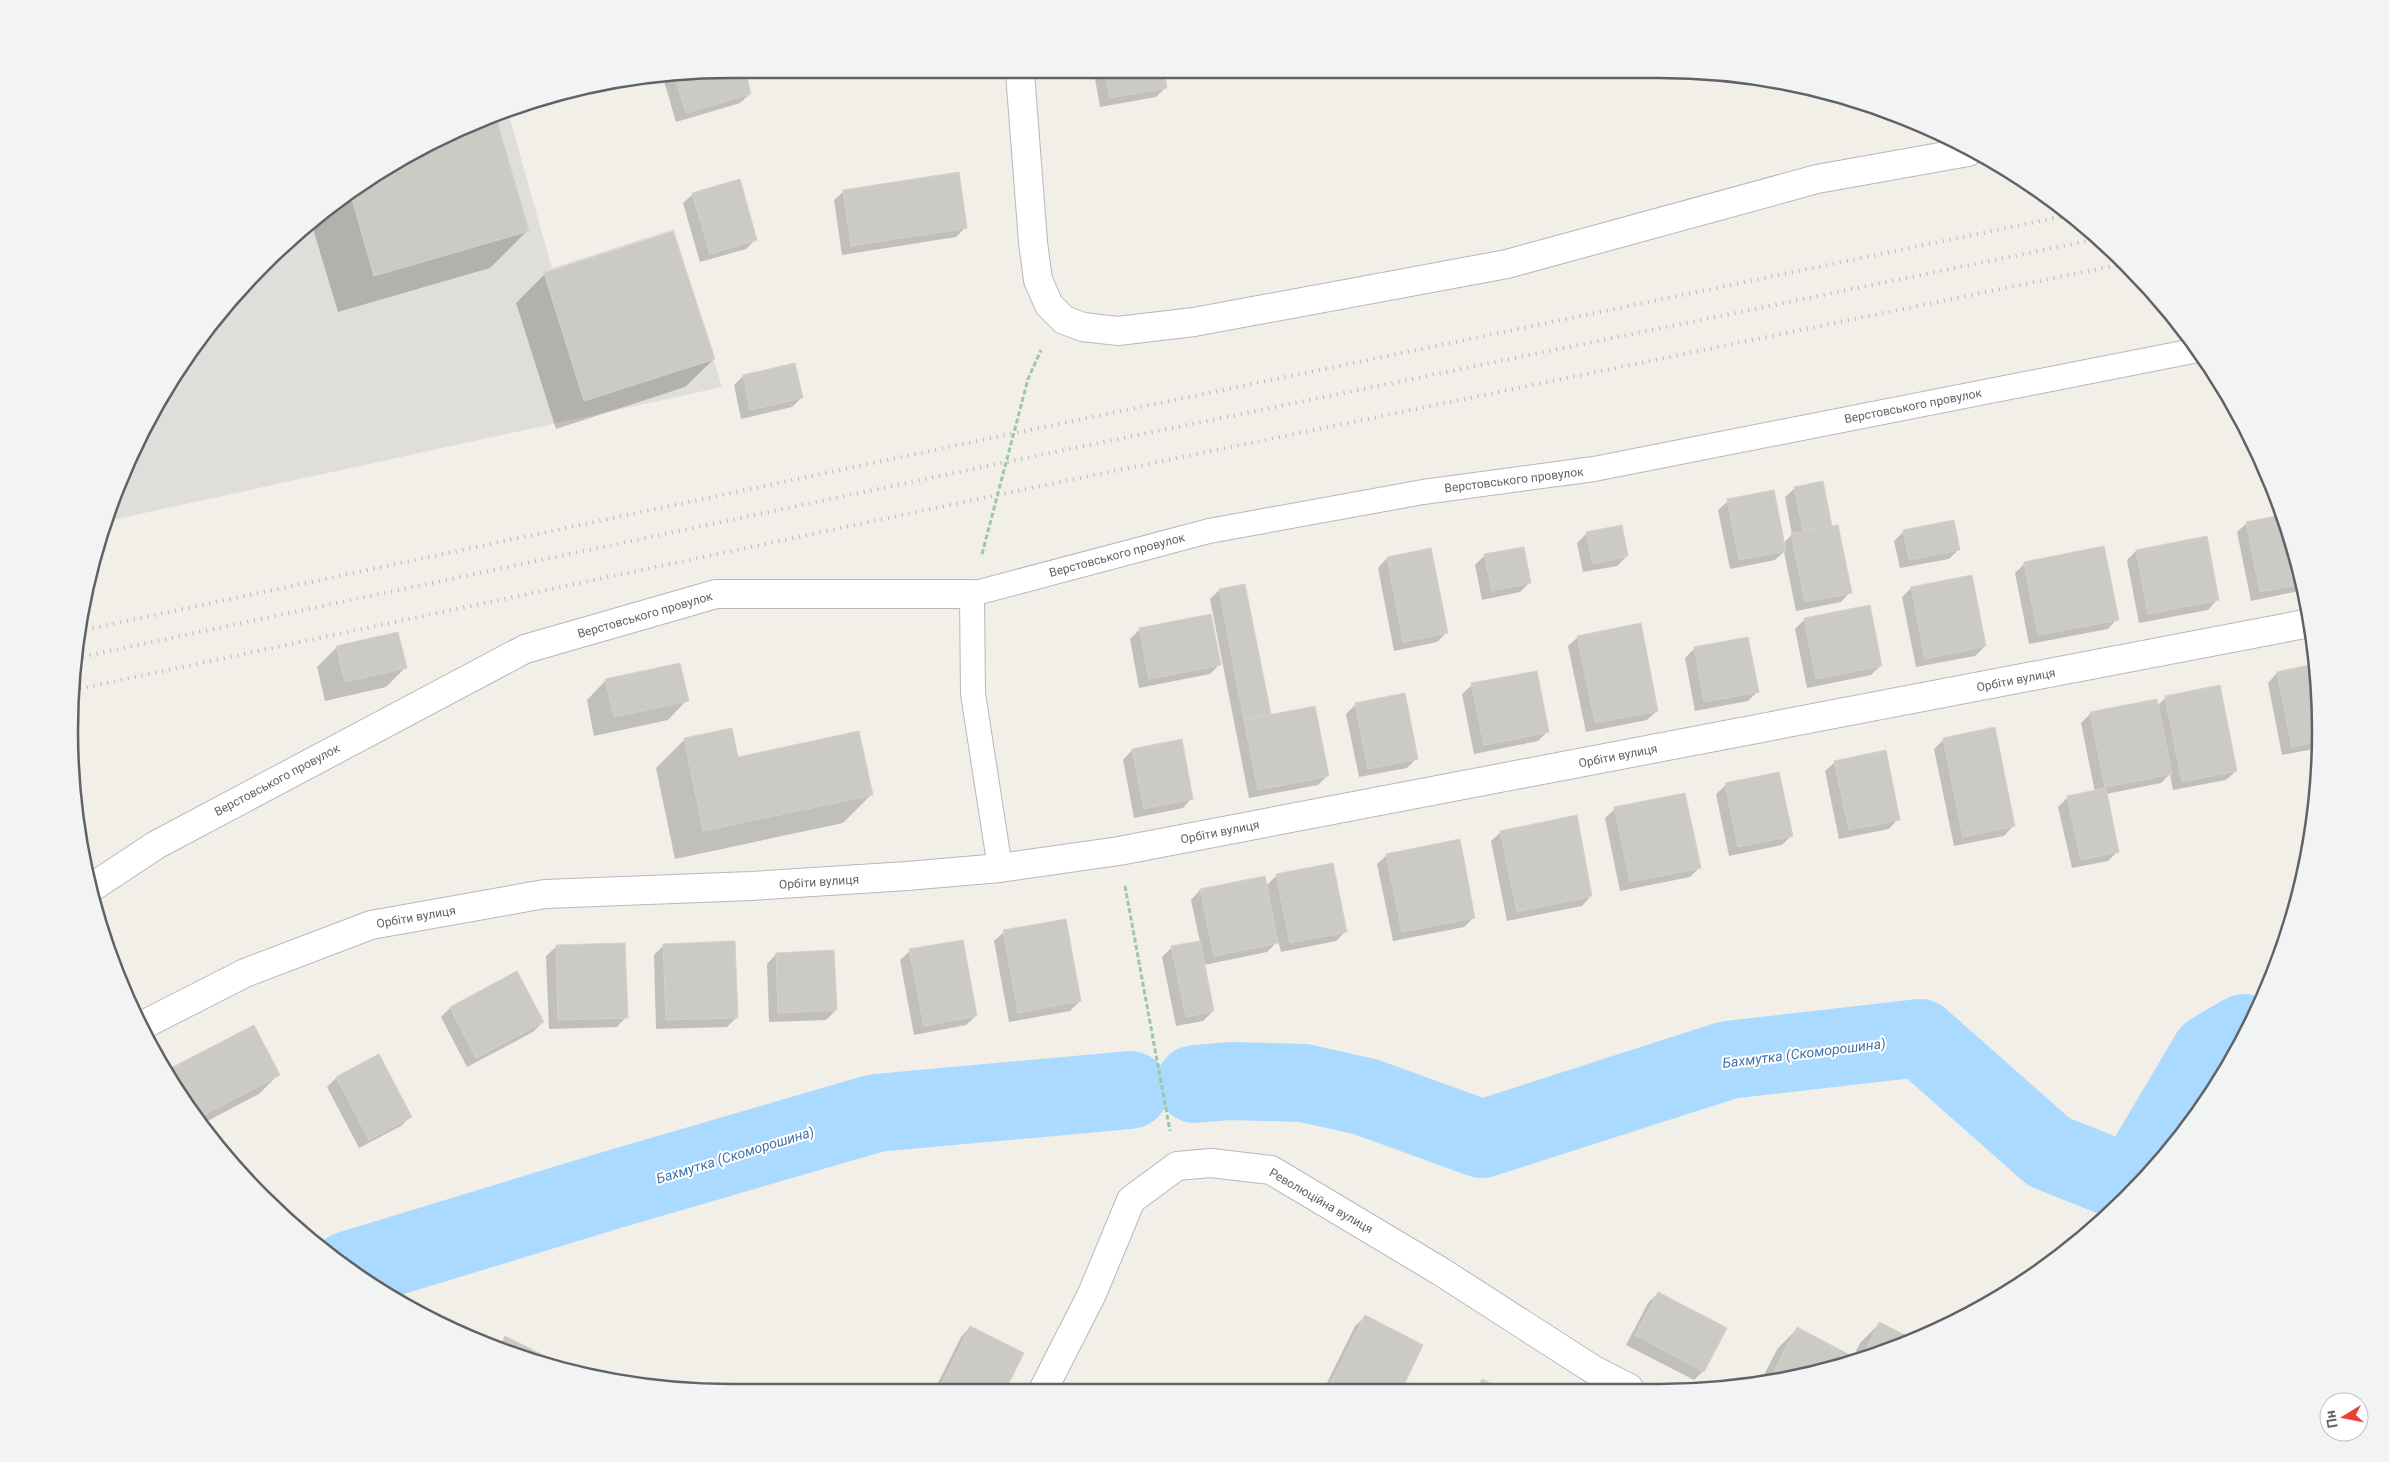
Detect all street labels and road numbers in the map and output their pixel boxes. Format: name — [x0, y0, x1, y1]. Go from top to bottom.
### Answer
street label: Верстовського провулок — [1843, 386, 1983, 426]
street label: Верстовського провулок — [1444, 464, 1585, 495]
street label: Верстовського провулок — [1048, 530, 1187, 580]
street label: Верстовського провулок — [576, 589, 715, 641]
street label: Орбіти вулиця — [1975, 665, 2057, 695]
street label: Верстовського провулок — [212, 741, 342, 819]
street label: Орбіти вулиця — [1577, 741, 1659, 771]
street label: Орбіти вулиця — [1179, 817, 1261, 847]
street label: Орбіти вулиця — [779, 872, 859, 892]
street label: Орбіти вулиця — [375, 903, 457, 931]
street label: Революційна вулиця — [1267, 1166, 1375, 1236]

